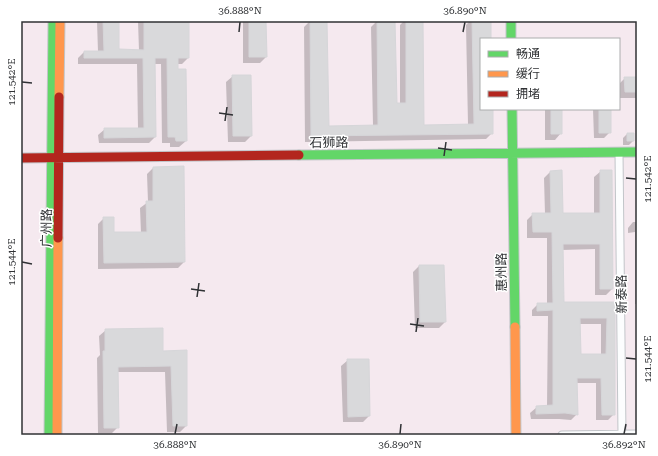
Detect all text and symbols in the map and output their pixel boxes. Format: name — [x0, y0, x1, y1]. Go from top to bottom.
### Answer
text: 36.888°N — [218, 5, 262, 16]
text: 36.890°N — [443, 5, 487, 16]
legend — [480, 38, 620, 110]
text: 畅通 — [516, 47, 540, 61]
text: 121.542°E — [6, 58, 17, 106]
text: 缓行 — [516, 67, 540, 81]
text: 拥堵 — [516, 87, 540, 101]
street label: 石狮路 — [309, 135, 349, 150]
text: 121.542°E — [642, 155, 653, 203]
street label: 广州路 — [39, 208, 54, 248]
text: 121.544°E — [6, 238, 17, 286]
street label: 惠州路 — [494, 252, 509, 292]
street label: 新泰路 — [614, 274, 629, 314]
text: 121.544°E — [642, 335, 653, 383]
text: 36.888°N — [153, 439, 197, 450]
text: 36.890°N — [378, 439, 422, 450]
text: 36.892°N — [602, 439, 646, 450]

